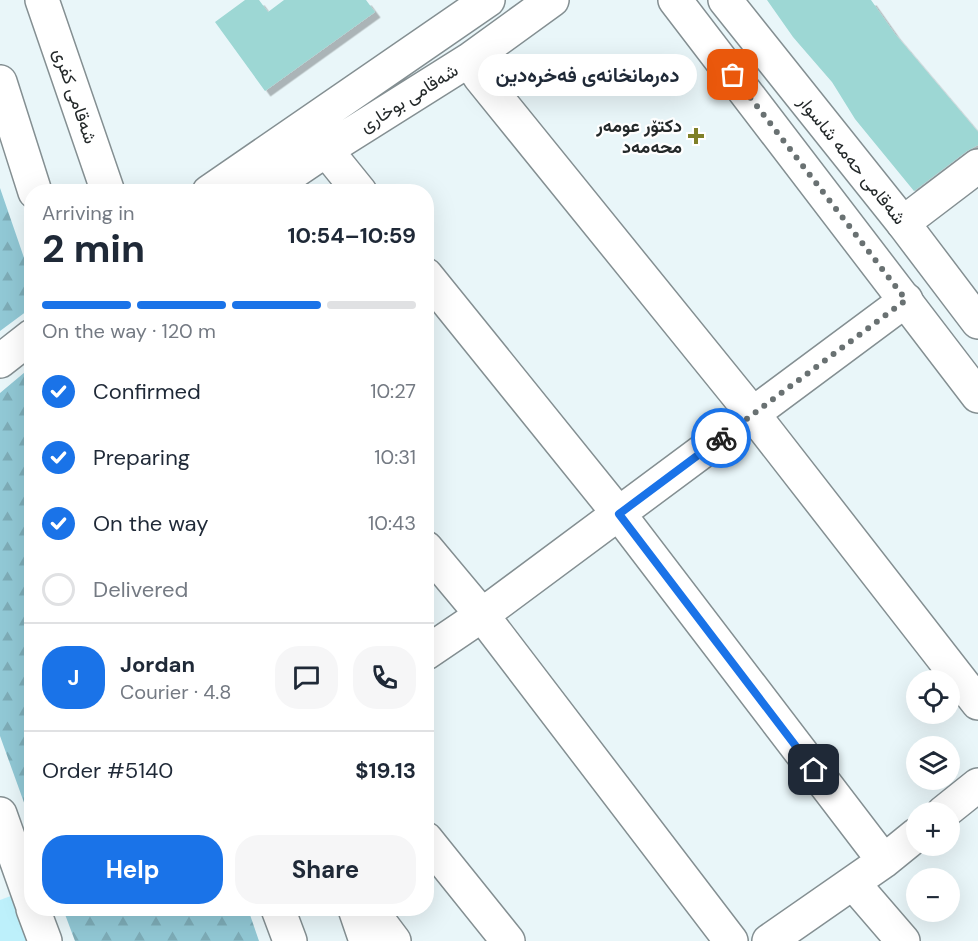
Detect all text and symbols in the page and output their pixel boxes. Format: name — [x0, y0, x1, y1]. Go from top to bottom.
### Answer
street label: شەقامی کفری — [47, 45, 103, 147]
pin — [707, 49, 758, 100]
callout: دەرمانخانەی فەخرەدین — [478, 54, 697, 96]
street label: شەقامی بوخاری — [355, 58, 463, 138]
icon: bag — [716, 58, 749, 91]
text: دەرمانخانەی فەخرەدین — [496, 62, 679, 88]
street label: شەقامی حەمە شاسوار — [792, 90, 911, 230]
place label: دکتۆر عومەر محەمەد — [595, 114, 682, 159]
marker: دکتۆر عومەر محەمەد — [687, 127, 705, 145]
text: Arriving in — [42, 200, 134, 226]
text: 10:54–10:59 — [287, 221, 416, 250]
text: 2 min — [42, 223, 145, 274]
text: On the way · 120 m — [42, 318, 216, 344]
icon: check — [42, 375, 75, 408]
text: Confirmed — [93, 377, 201, 406]
text: 10:27 — [370, 378, 416, 404]
courier — [691, 408, 751, 468]
icon: bike — [705, 422, 738, 455]
icon: check — [42, 441, 75, 474]
text: Preparing — [93, 443, 190, 472]
text: 10:31 — [374, 444, 416, 470]
icon: check — [42, 507, 75, 540]
text: On the way — [93, 509, 208, 538]
text: 10:43 — [368, 510, 416, 536]
text: Delivered — [93, 575, 188, 604]
button: chat — [275, 646, 338, 709]
button: phone — [353, 646, 416, 709]
text: Jordan — [120, 650, 195, 679]
text: J — [68, 663, 79, 692]
map controls — [906, 670, 960, 922]
button: locate — [906, 670, 960, 724]
text: Courier · 4.8 — [120, 679, 231, 705]
button: layers — [906, 736, 960, 790]
pin — [788, 744, 839, 795]
icon: home — [797, 753, 830, 786]
text: Order #5140 — [42, 756, 173, 785]
text: $19.13 — [355, 756, 416, 785]
button: + — [906, 802, 960, 856]
button: Help — [42, 835, 223, 904]
button: Share — [235, 835, 416, 904]
button: − — [906, 868, 960, 922]

